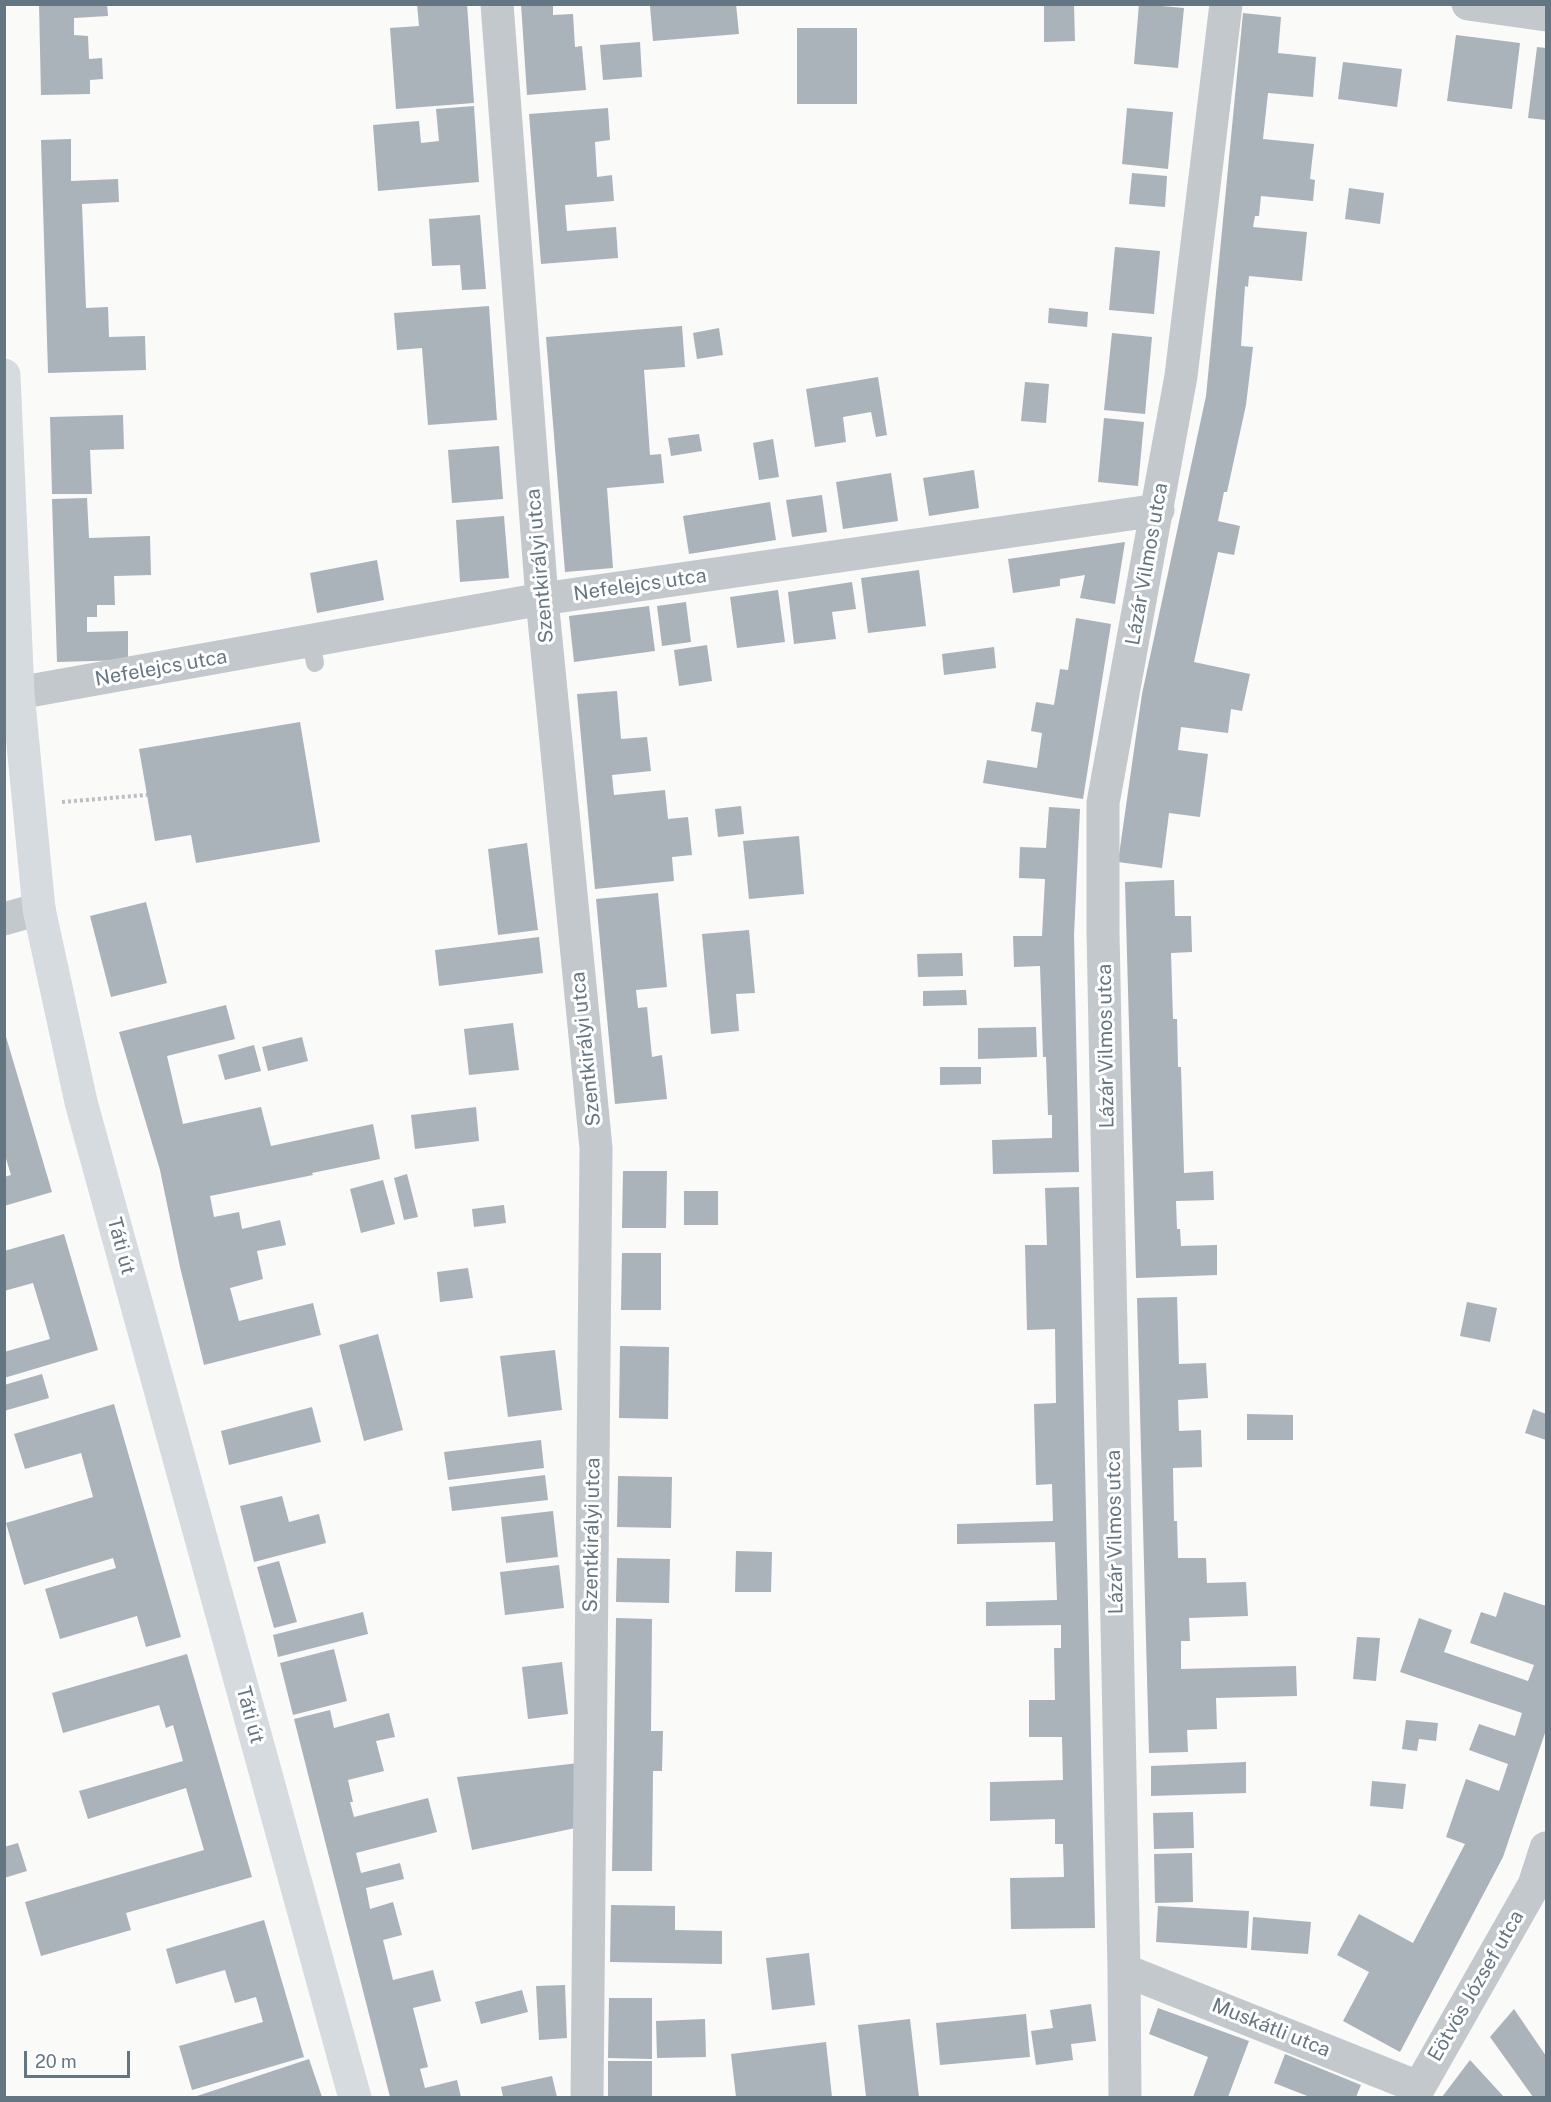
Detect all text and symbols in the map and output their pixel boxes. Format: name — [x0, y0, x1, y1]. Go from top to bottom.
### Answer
street label: Lázár Vilmos utca — [1121, 481, 1173, 647]
street label: Szentkirályi utca — [521, 488, 559, 644]
street label: Nefelejcs utca — [572, 564, 708, 606]
street label: Nefelejcs utca — [93, 645, 229, 691]
street label: Lázár Vilmos utca — [1093, 963, 1119, 1129]
street label: Szentkirályi utca — [566, 971, 606, 1127]
street label: Táti út — [102, 1215, 140, 1277]
street label: Lázár Vilmos utca — [1102, 1449, 1128, 1615]
street label: Szentkirályi utca — [579, 1457, 605, 1613]
street label: Táti út — [231, 1684, 269, 1746]
street label: Eötvös József utca — [1423, 1906, 1529, 2066]
street label: Muskátli utca — [1208, 1993, 1334, 2063]
scale bar — [27, 2039, 134, 2077]
text: 20 m — [35, 2051, 77, 2072]

